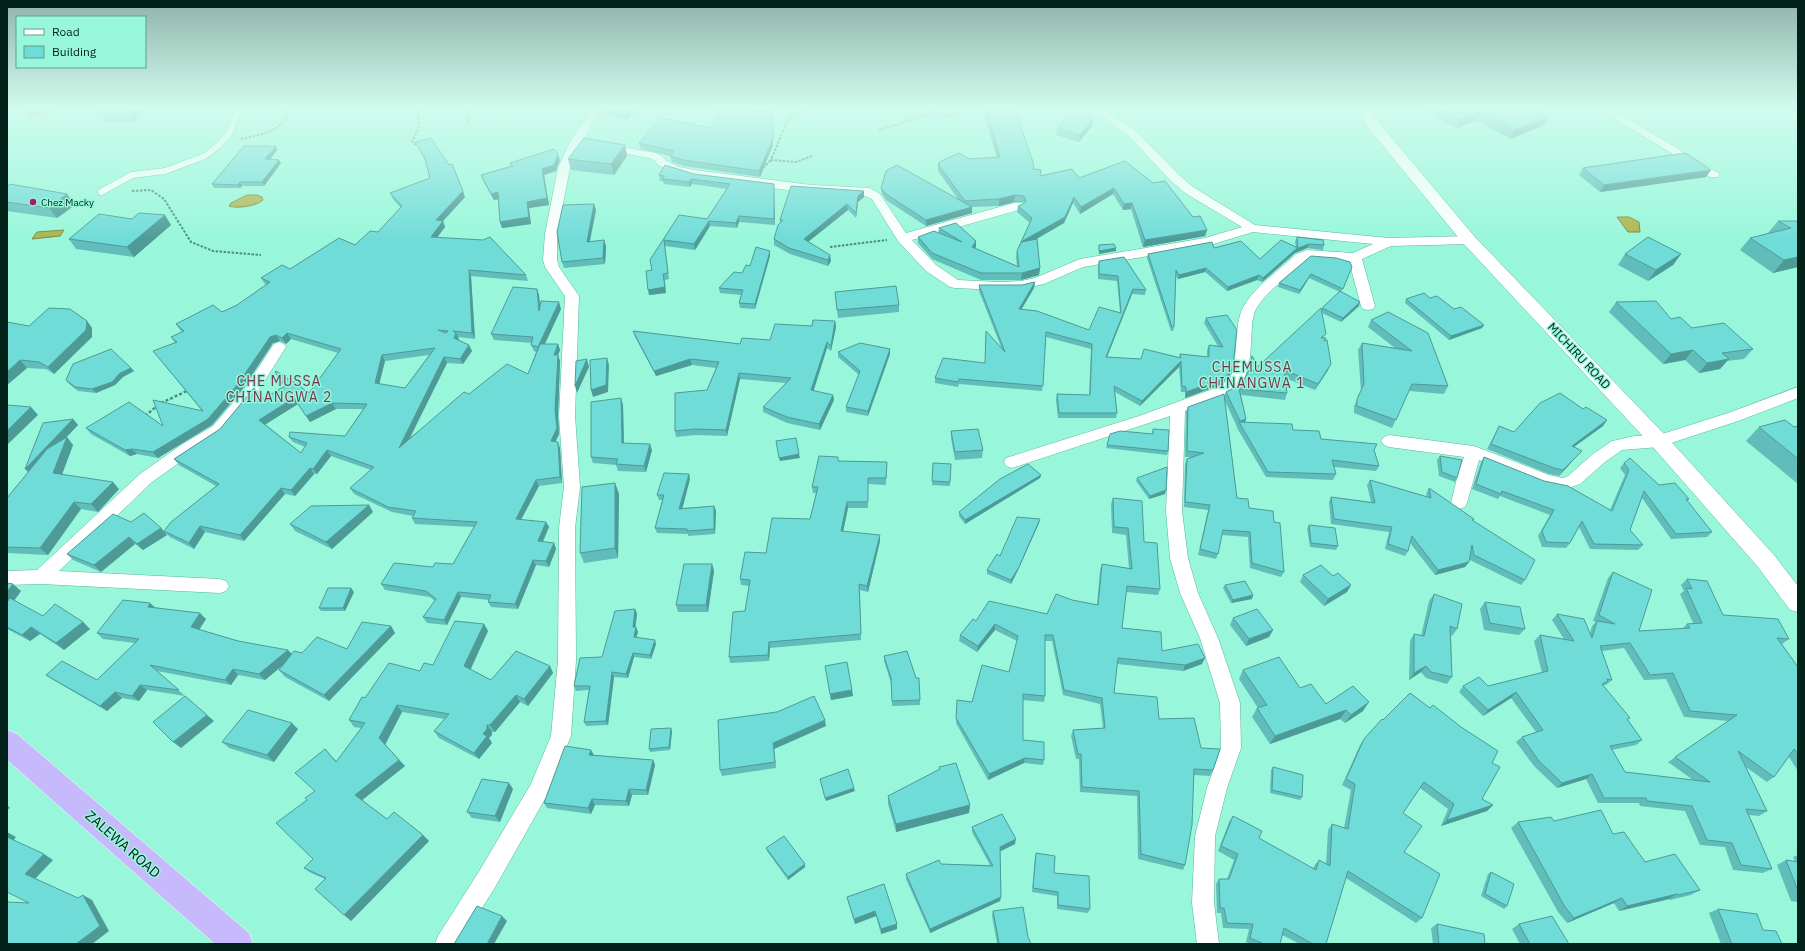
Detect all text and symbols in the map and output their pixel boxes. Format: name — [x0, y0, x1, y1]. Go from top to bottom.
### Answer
legend — [16, 16, 146, 68]
text: Road — [52, 24, 80, 39]
text: Building — [52, 44, 97, 59]
place label: Chez Macky — [41, 196, 94, 209]
marker: Chez Macky — [28, 197, 38, 207]
street label: MICHIRU ROAD — [1545, 319, 1614, 392]
district label: CHEMUSSA CHINANGWA 1 — [1199, 358, 1305, 392]
district label: CHE MUSSA CHINANGWA 2 — [226, 372, 332, 406]
street label: ZALEWA ROAD — [82, 806, 164, 882]

